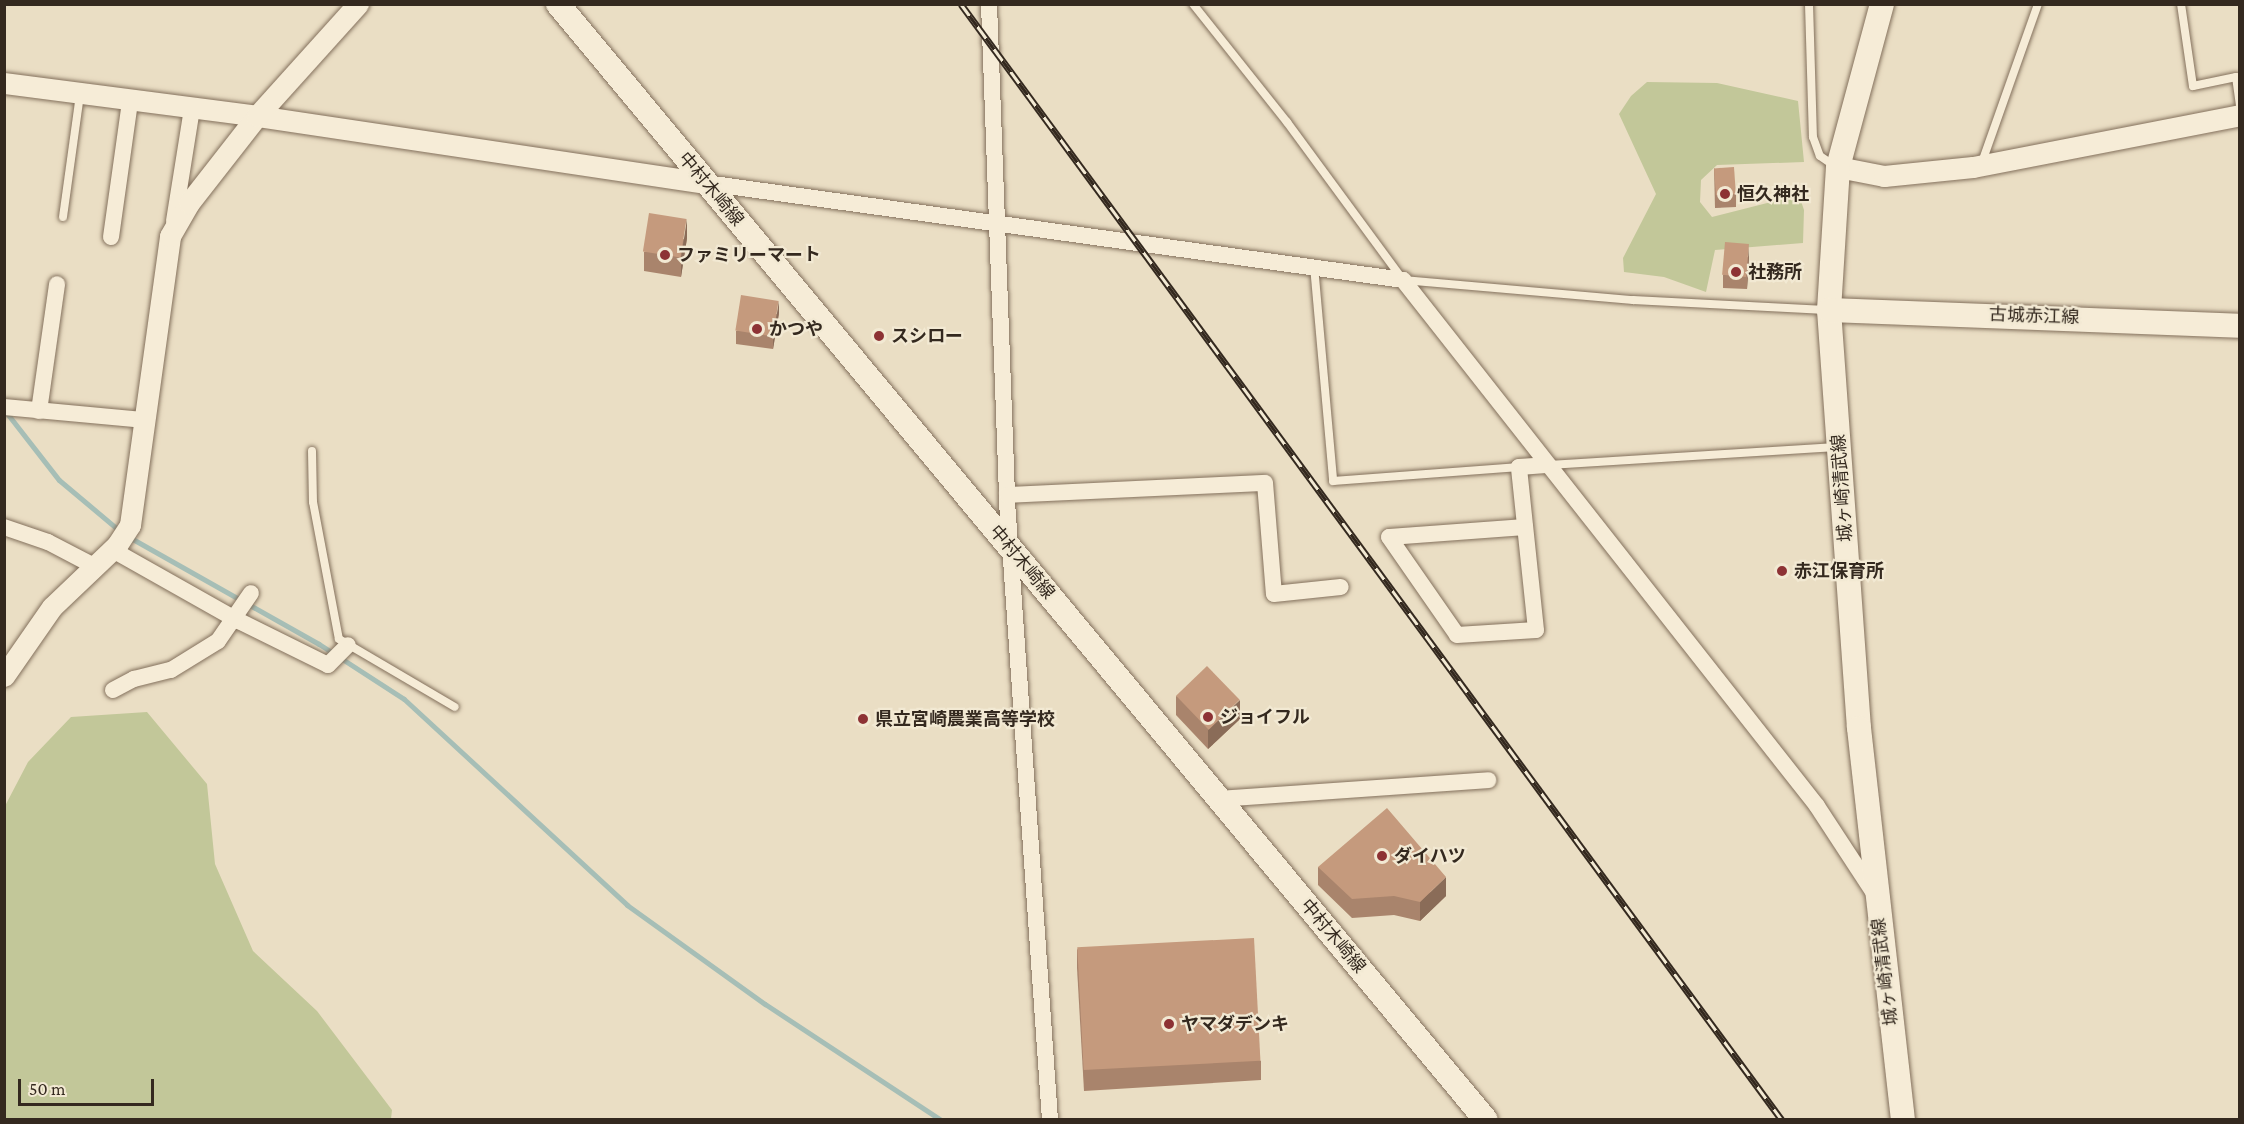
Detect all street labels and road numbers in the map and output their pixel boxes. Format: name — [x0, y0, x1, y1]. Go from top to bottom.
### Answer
street label: 中村木崎線 — [674, 148, 748, 230]
street label: 古城赤江線 — [1989, 304, 2079, 328]
street label: 城ヶ崎清武線 — [1827, 433, 1857, 543]
street label: 中村木崎線 — [985, 521, 1059, 603]
street label: 中村木崎線 — [1296, 895, 1370, 977]
street label: 城ヶ崎清武線 — [1868, 917, 1902, 1027]

